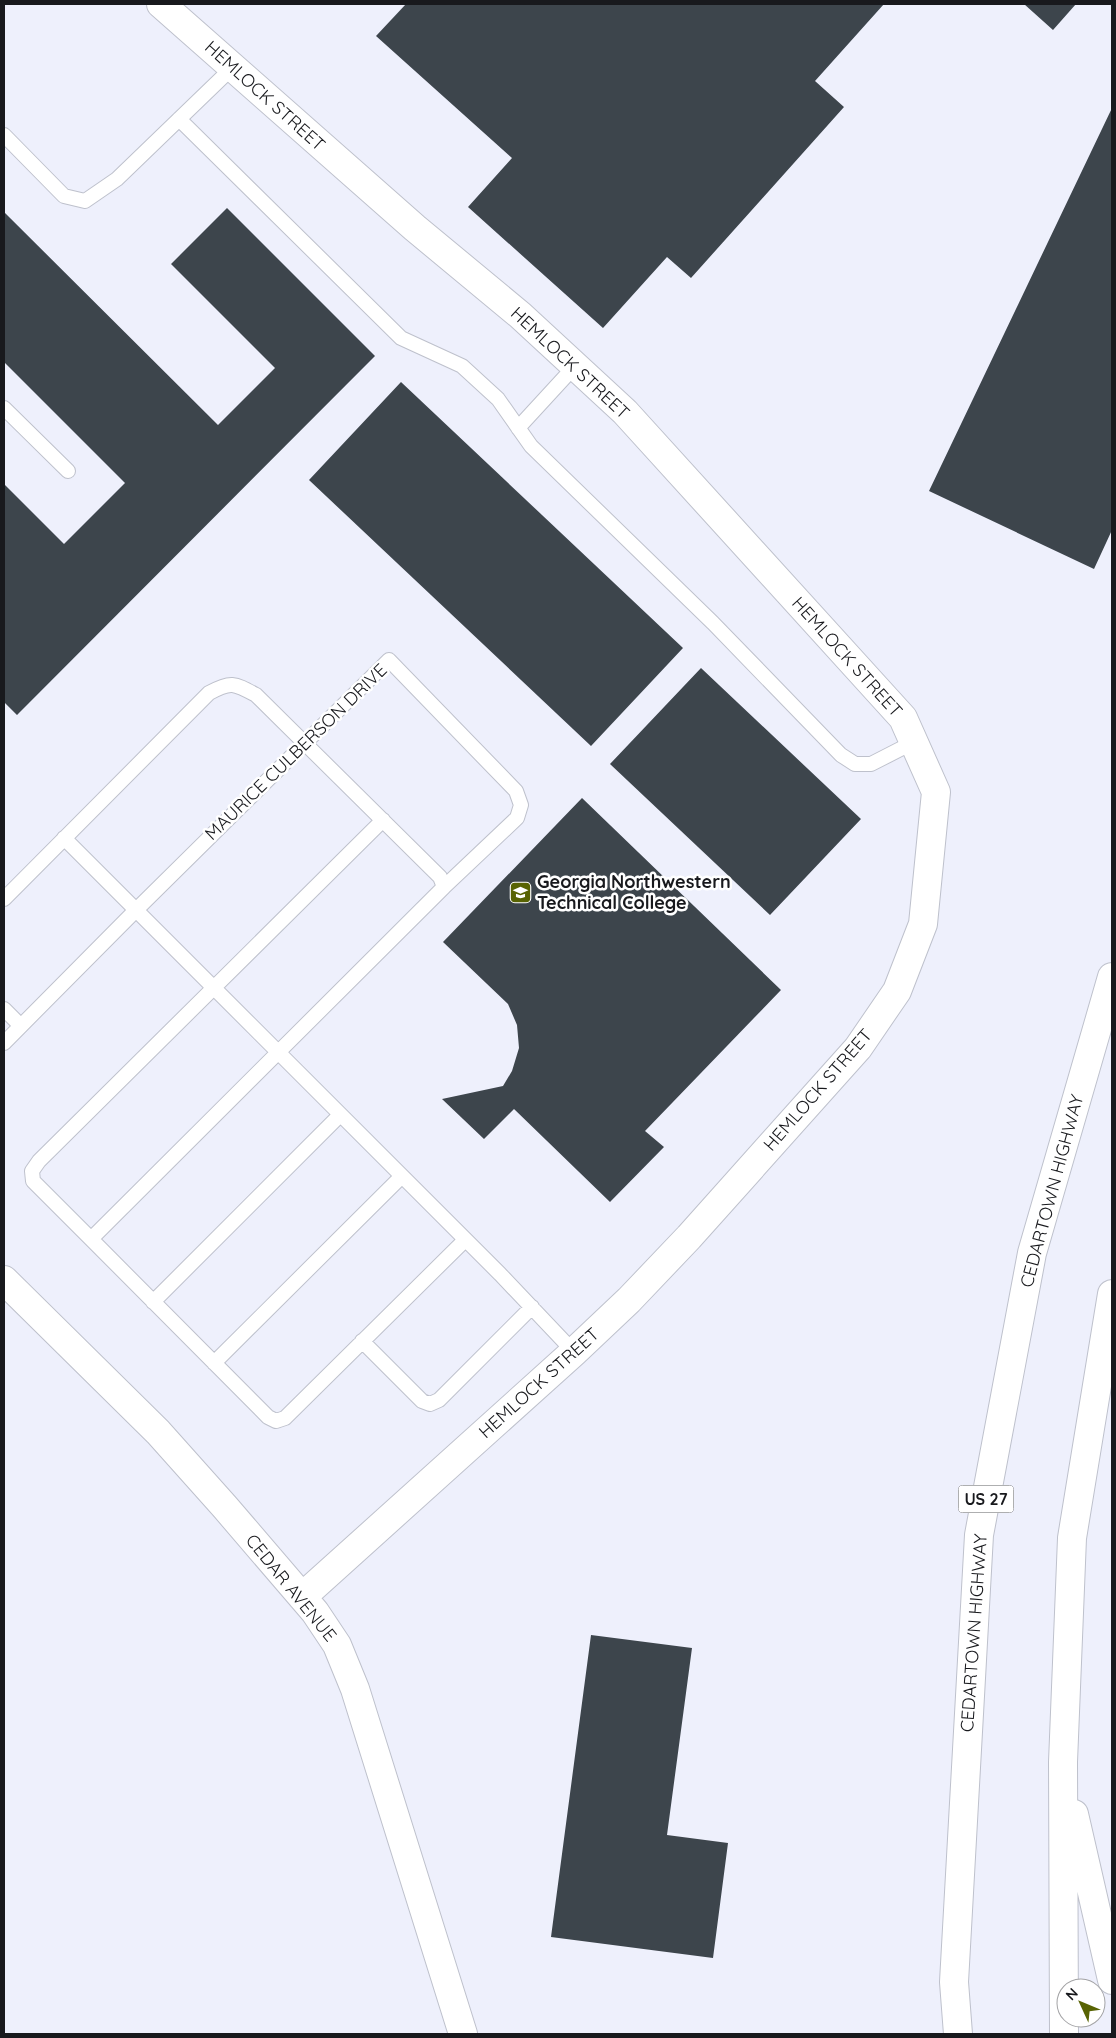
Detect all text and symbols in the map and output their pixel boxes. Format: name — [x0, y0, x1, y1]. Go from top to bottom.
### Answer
street label: HEMLOCK STREET — [200, 35, 331, 156]
street label: HEMLOCK STREET — [506, 302, 635, 424]
street label: HEMLOCK STREET — [787, 592, 908, 722]
street label: MAURICE CULBERSON DRIVE — [200, 658, 392, 845]
place label: Georgia Northwestern Technical College — [537, 870, 731, 914]
school or university icon: Georgia Northwestern Technical College — [509, 880, 533, 904]
street label: HEMLOCK STREET — [758, 1024, 877, 1156]
street label: CEDARTOWN HIGHWAY — [1015, 1092, 1088, 1290]
street label: HEMLOCK STREET — [474, 1322, 604, 1443]
road number: US 27 — [958, 1486, 1014, 1512]
street label: CEDAR AVENUE — [241, 1529, 342, 1646]
street label: CEDARTOWN HIGHWAY — [955, 1533, 992, 1733]
north arrow — [1056, 1978, 1106, 2028]
text: N — [1062, 1984, 1082, 2004]

